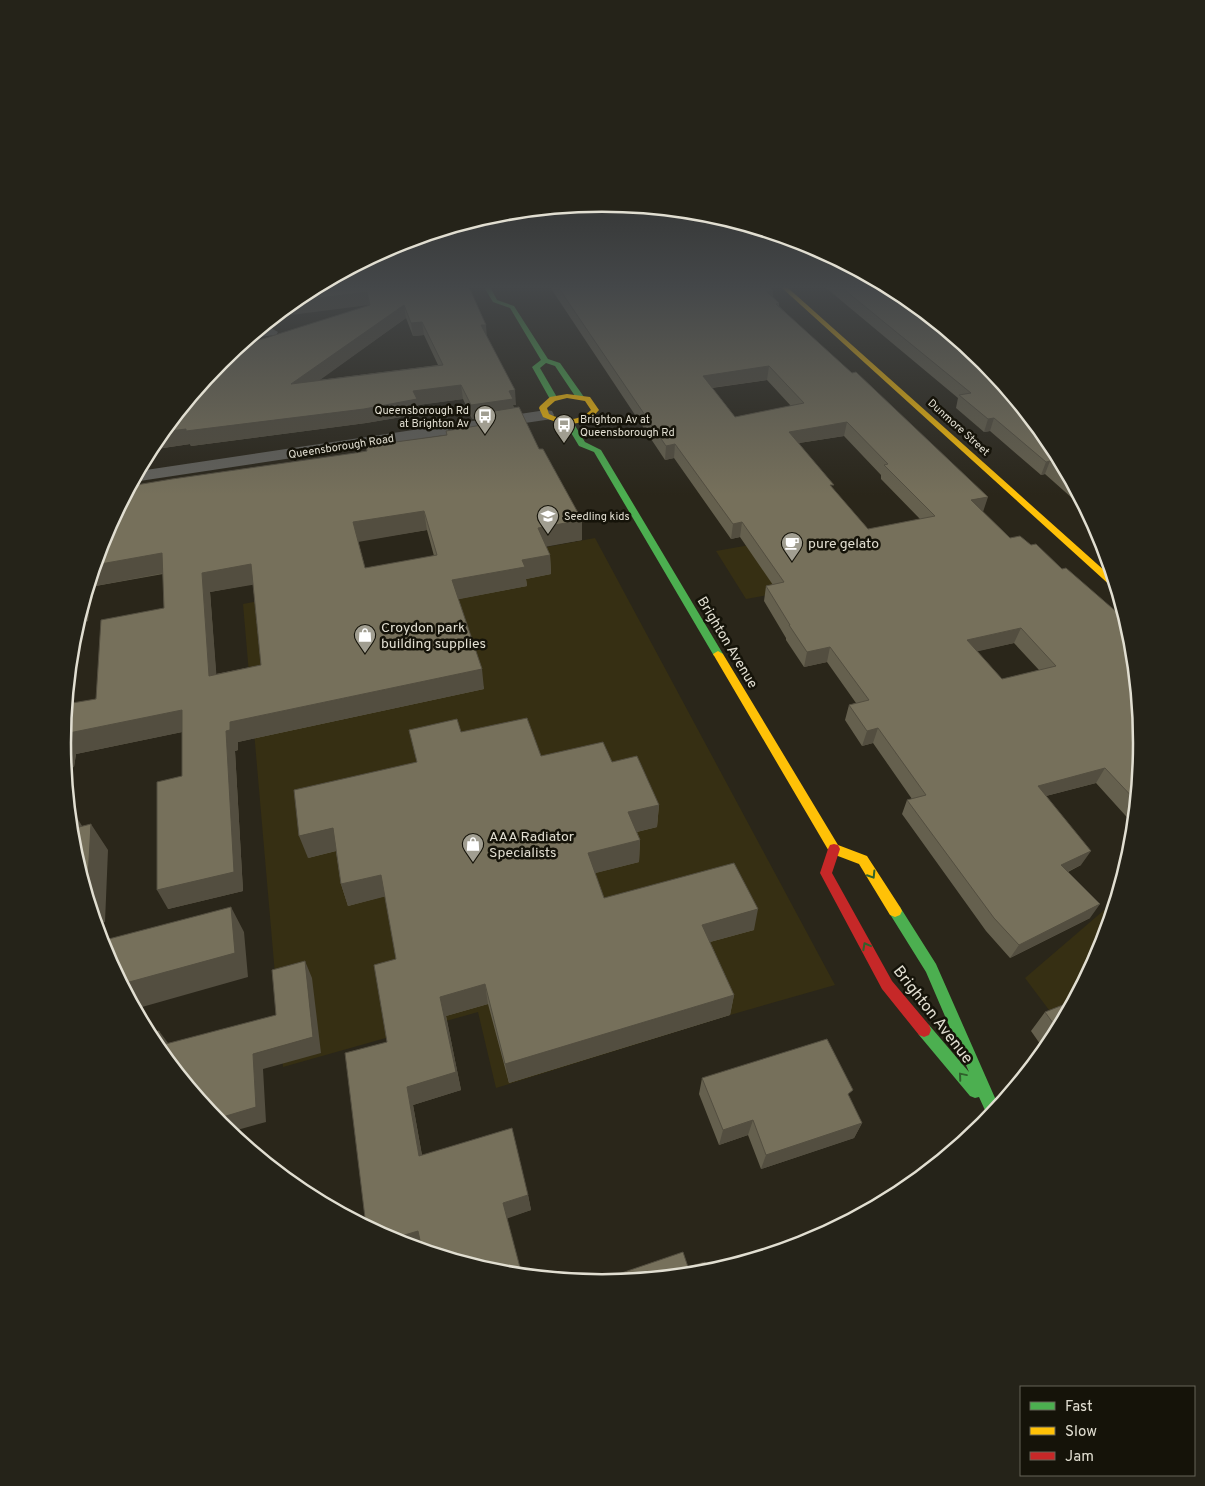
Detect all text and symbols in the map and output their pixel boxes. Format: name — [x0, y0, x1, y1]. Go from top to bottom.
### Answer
street label: Dunmore Street — [924, 396, 992, 459]
place label: Queensborough Rd at Brighton Av — [374, 404, 469, 431]
bus stop icon: Queensborough Rd at Brighton Av — [473, 404, 497, 435]
bus stop icon: Brighton Av at Queensborough Rd — [552, 413, 576, 444]
place label: Brighton Av at Queensborough Rd — [580, 413, 675, 440]
street label: Queensborough Road — [287, 432, 395, 462]
school or university icon: Seedling kids — [536, 504, 560, 535]
place label: Seedling kids — [564, 510, 630, 524]
cafe icon: pure gelato — [780, 531, 804, 562]
place label: pure gelato — [808, 536, 879, 553]
street label: Brighton Avenue — [693, 594, 761, 692]
place label: Croydon park building supplies — [381, 620, 486, 653]
shop icon: Croydon park building supplies — [353, 623, 377, 654]
place label: AAA Radiator Specialists — [489, 829, 575, 862]
shop icon: AAA Radiator Specialists — [461, 832, 485, 863]
one-way arrow — [866, 869, 875, 878]
one-way arrow — [862, 943, 872, 952]
street label: Brighton Avenue — [888, 962, 977, 1068]
one-way arrow — [960, 1073, 968, 1082]
legend — [1020, 1386, 1195, 1476]
text: Fast — [1065, 1398, 1093, 1417]
text: Slow — [1065, 1423, 1097, 1442]
text: Jam — [1065, 1448, 1094, 1467]

